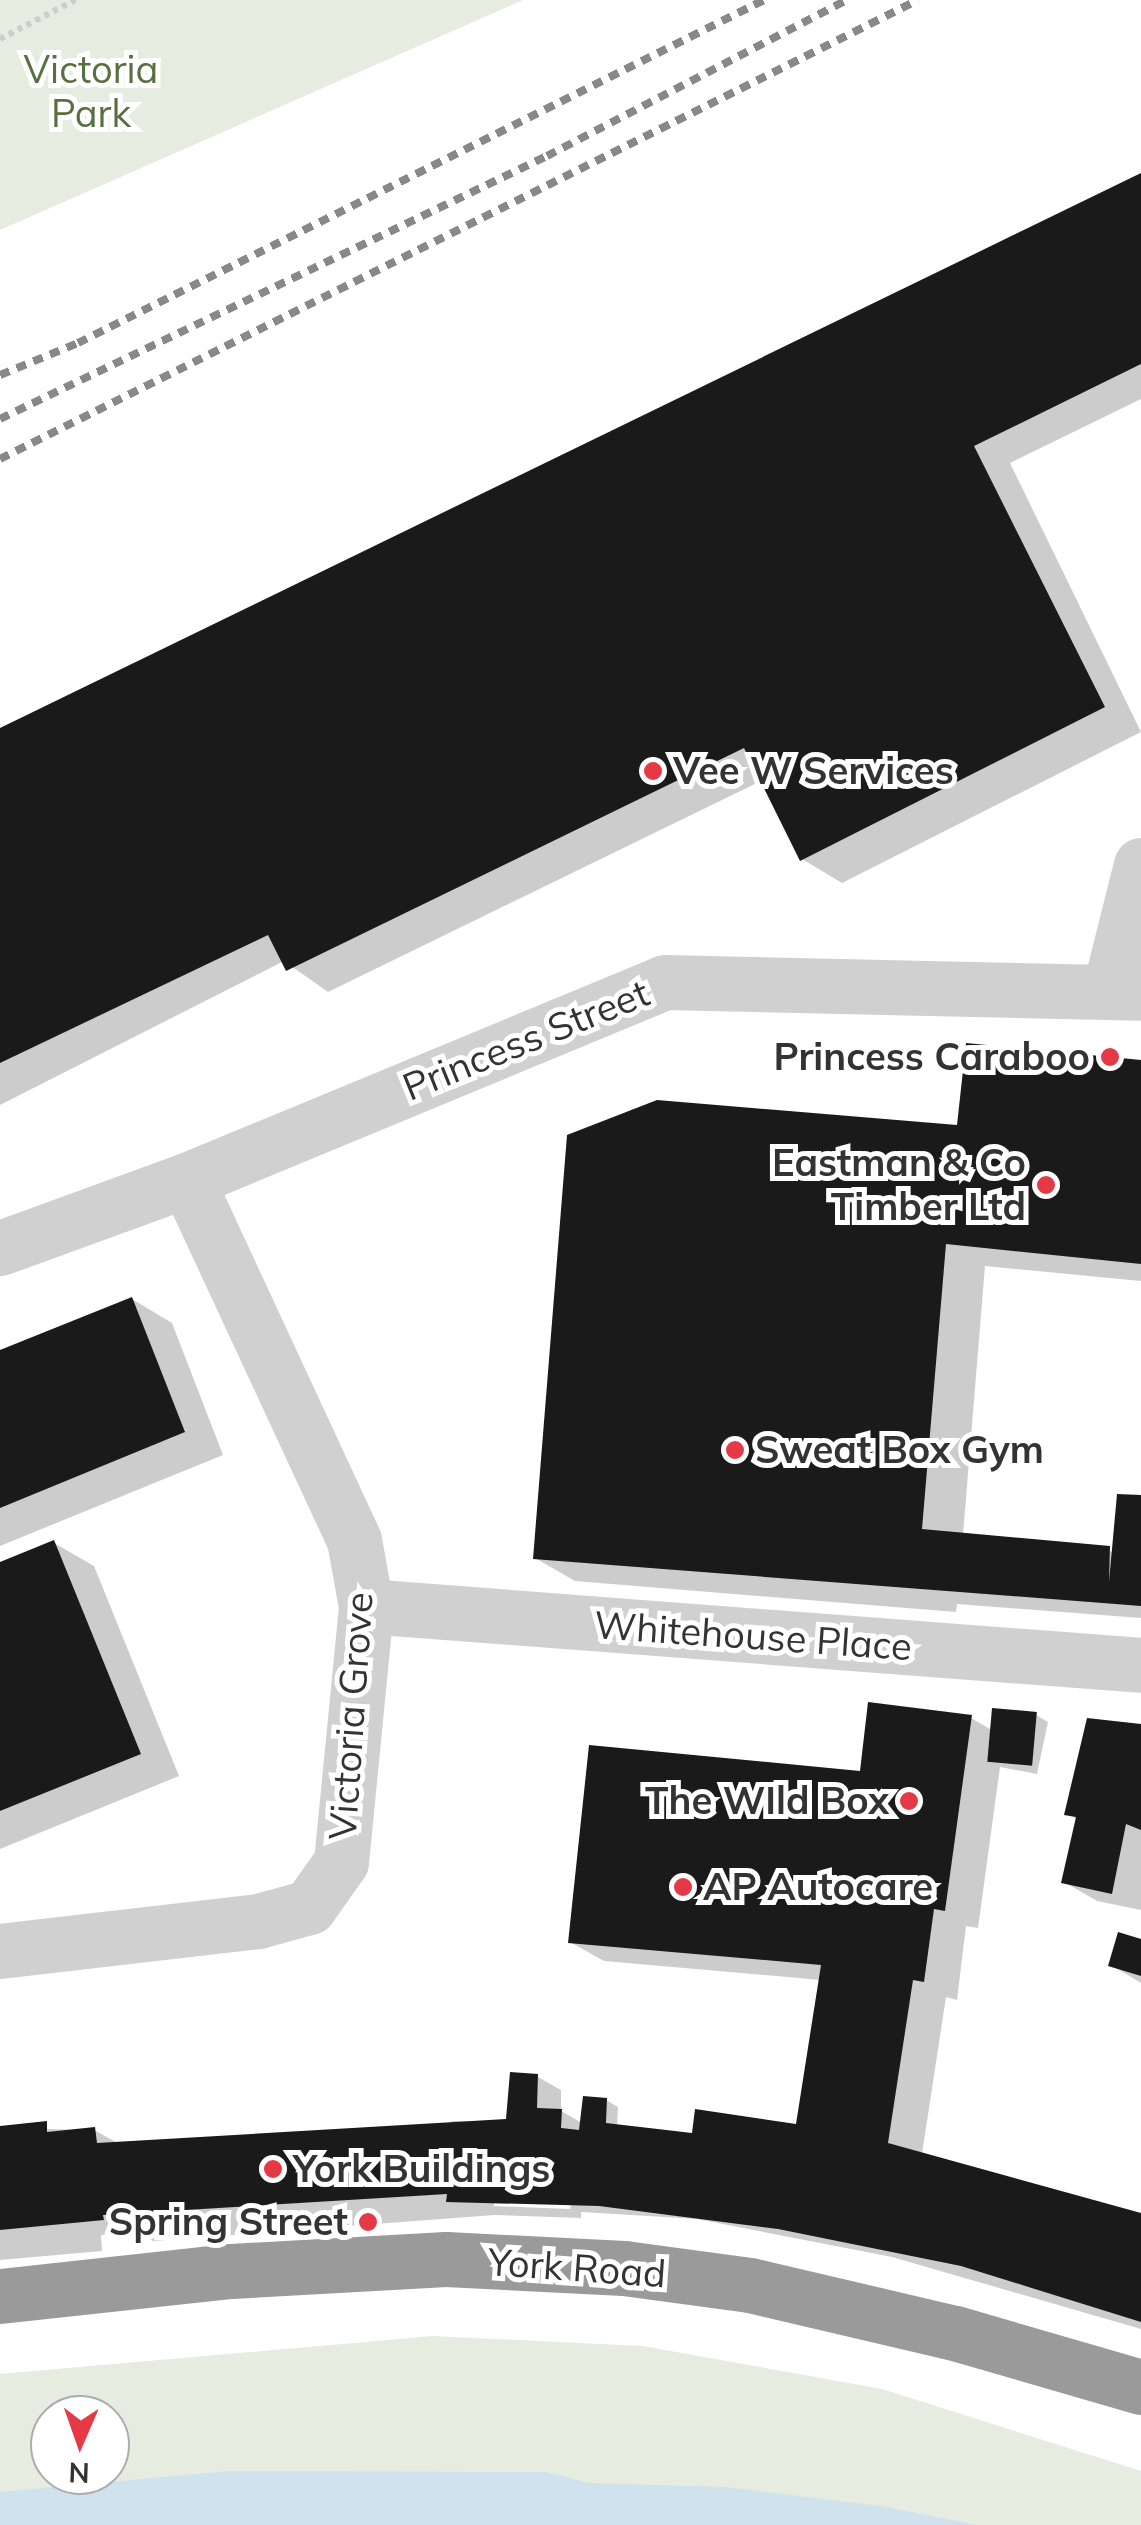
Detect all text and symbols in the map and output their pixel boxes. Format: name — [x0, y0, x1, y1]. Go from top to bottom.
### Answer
park label: Victoria Park — [24, 47, 158, 136]
place label: Vee W Services — [673, 748, 954, 794]
marker: Vee W Services — [642, 760, 664, 782]
street label: Princess Street — [396, 970, 656, 1110]
place label: Princess Caraboo — [773, 1034, 1090, 1080]
marker: Princess Caraboo — [1099, 1046, 1121, 1068]
place label: Eastman & Co Timber Ltd — [772, 1140, 1026, 1230]
marker: Eastman & Co Timber Ltd — [1035, 1174, 1057, 1196]
place label: Sweat Box Gym — [755, 1427, 1044, 1473]
marker: Sweat Box Gym — [724, 1439, 746, 1461]
street label: Victoria Grove — [320, 1591, 382, 1841]
street label: Whitehouse Place — [593, 1602, 913, 1670]
place label: The WIld Box — [645, 1778, 889, 1824]
marker: The WIld Box — [898, 1790, 920, 1812]
place label: AP Autocare — [703, 1864, 933, 1910]
marker: AP Autocare — [672, 1876, 694, 1898]
place label: York Buildings — [293, 2146, 550, 2192]
marker: York Buildings — [262, 2158, 284, 2180]
place label: Spring Street — [109, 2199, 348, 2245]
marker: Spring Street — [357, 2211, 379, 2233]
street label: York Road — [487, 2239, 667, 2297]
north arrow — [30, 2395, 130, 2495]
text: N — [68, 2456, 90, 2491]

